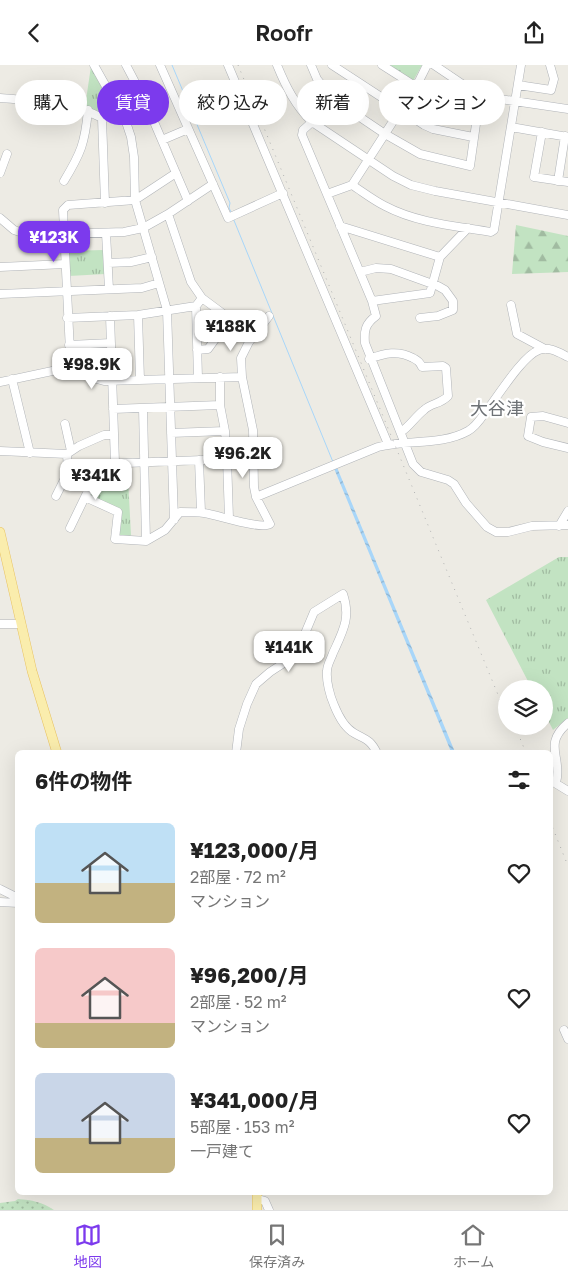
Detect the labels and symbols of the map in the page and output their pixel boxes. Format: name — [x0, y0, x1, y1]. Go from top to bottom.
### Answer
pin: ¥123K — [19, 221, 89, 263]
pin: ¥188K — [196, 309, 266, 352]
pin: ¥98.9K — [51, 347, 133, 390]
district label: 大谷津 — [470, 397, 524, 419]
pin: ¥96.2K — [202, 437, 284, 479]
pin: ¥341K — [61, 459, 131, 501]
pin: ¥141K — [254, 631, 324, 673]

